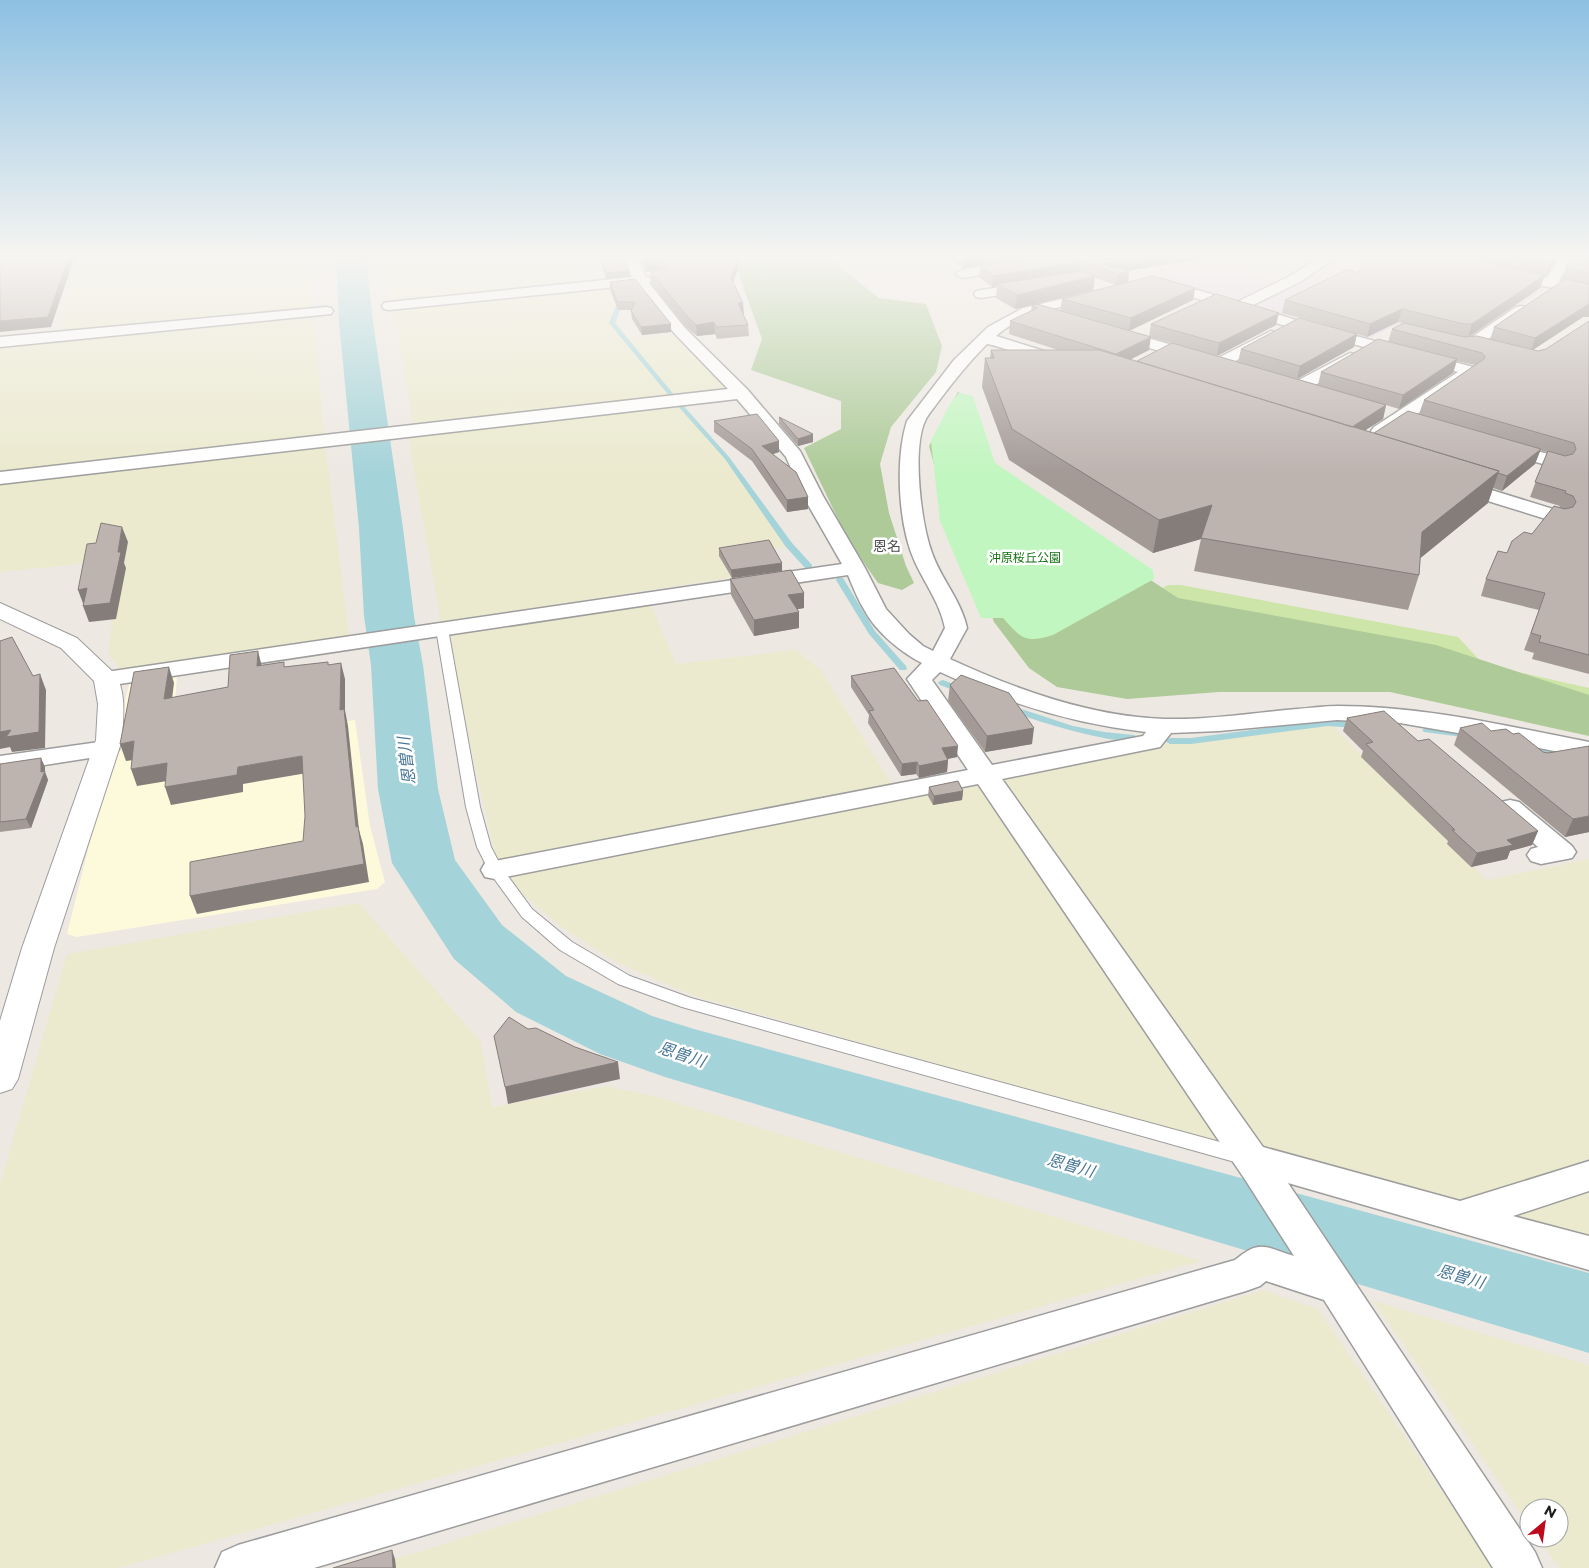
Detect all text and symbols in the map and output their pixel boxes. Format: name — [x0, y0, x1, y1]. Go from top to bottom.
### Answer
district label: 恩名 — [873, 537, 901, 555]
park label: 沖原桜丘公園 — [989, 550, 1061, 565]
water label: 恩曽川 — [394, 734, 419, 786]
water label: 恩曽川 — [656, 1038, 710, 1072]
water label: 恩曽川 — [1045, 1150, 1098, 1182]
water label: 恩曽川 — [1435, 1261, 1488, 1293]
north arrow — [1519, 1498, 1569, 1548]
text: N — [1541, 1501, 1560, 1522]

